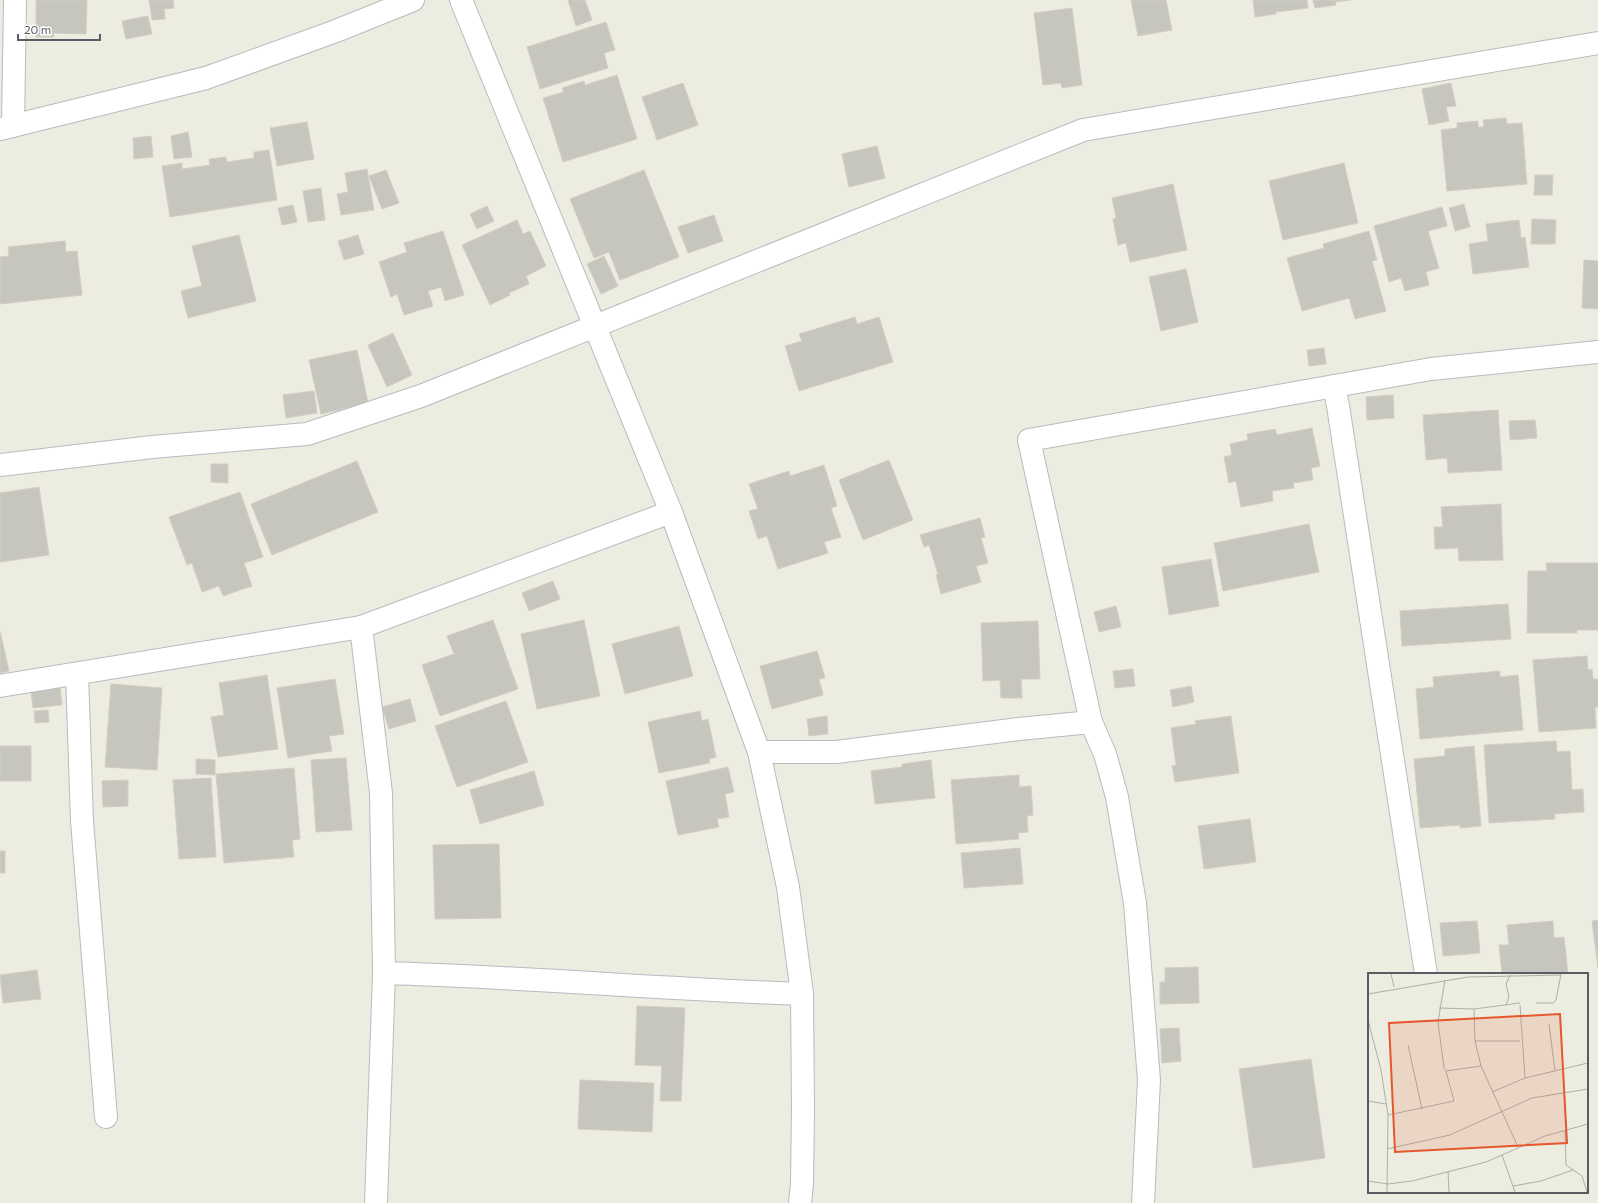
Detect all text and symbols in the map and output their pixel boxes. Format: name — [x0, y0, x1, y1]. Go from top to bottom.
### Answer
scale bar — [18, 16, 100, 42]
text: 20 m — [24, 22, 51, 36]
inset map — [1368, 973, 1588, 1193]

